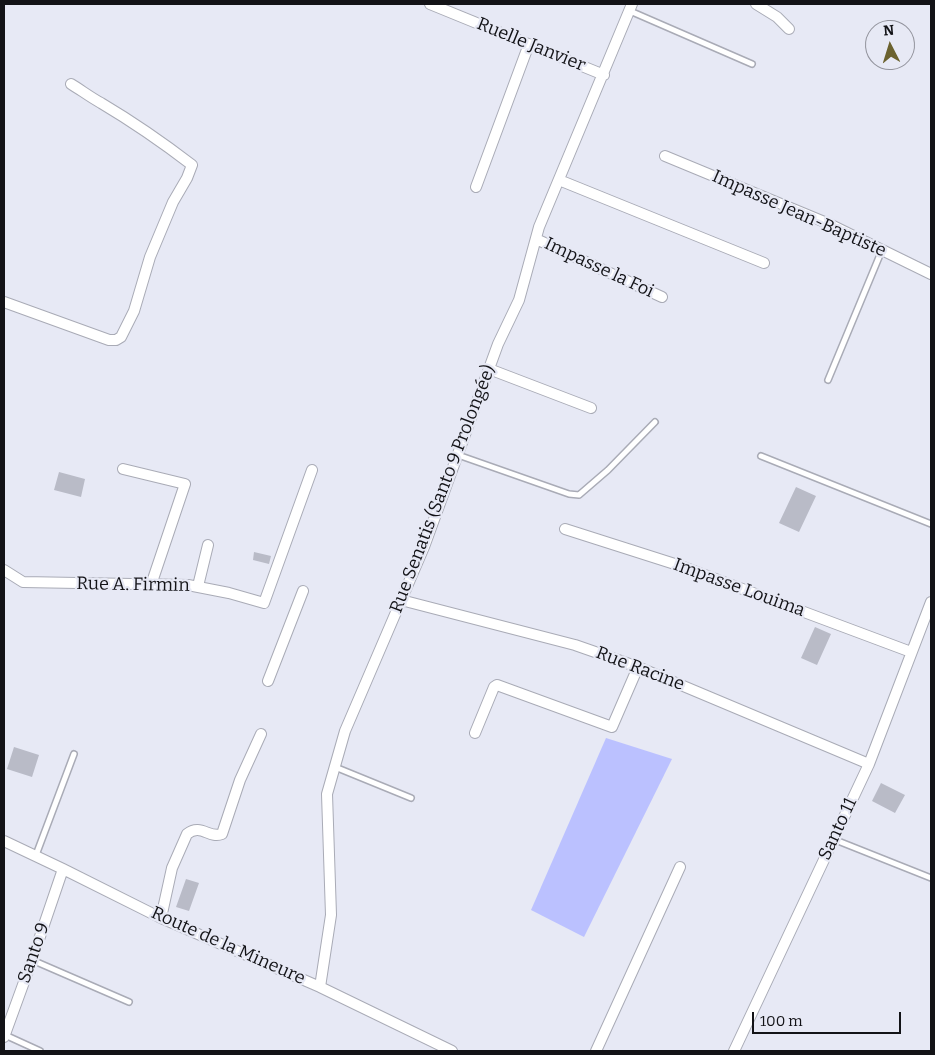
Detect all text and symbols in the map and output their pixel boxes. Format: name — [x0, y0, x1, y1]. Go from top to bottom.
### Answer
street label: Ruelle Janvier — [474, 13, 588, 77]
north arrow — [865, 20, 915, 70]
text: N — [883, 22, 895, 39]
street label: Impasse Jean-Baptiste — [709, 166, 889, 262]
street label: Impasse la Foi — [541, 233, 657, 303]
street label: Rue Senatis (Santo 9 Prolongée) — [386, 362, 500, 616]
street label: Impasse Louima — [670, 554, 808, 622]
street label: Rue A. Firmin — [76, 573, 190, 597]
street label: Rue Racine — [593, 642, 687, 696]
street label: Santo 11 — [814, 794, 862, 864]
street label: Route de la Mineure — [148, 902, 308, 990]
street label: Santo 9 — [14, 920, 54, 986]
scale bar — [755, 1002, 904, 1034]
text: 100 m — [760, 1012, 803, 1030]

